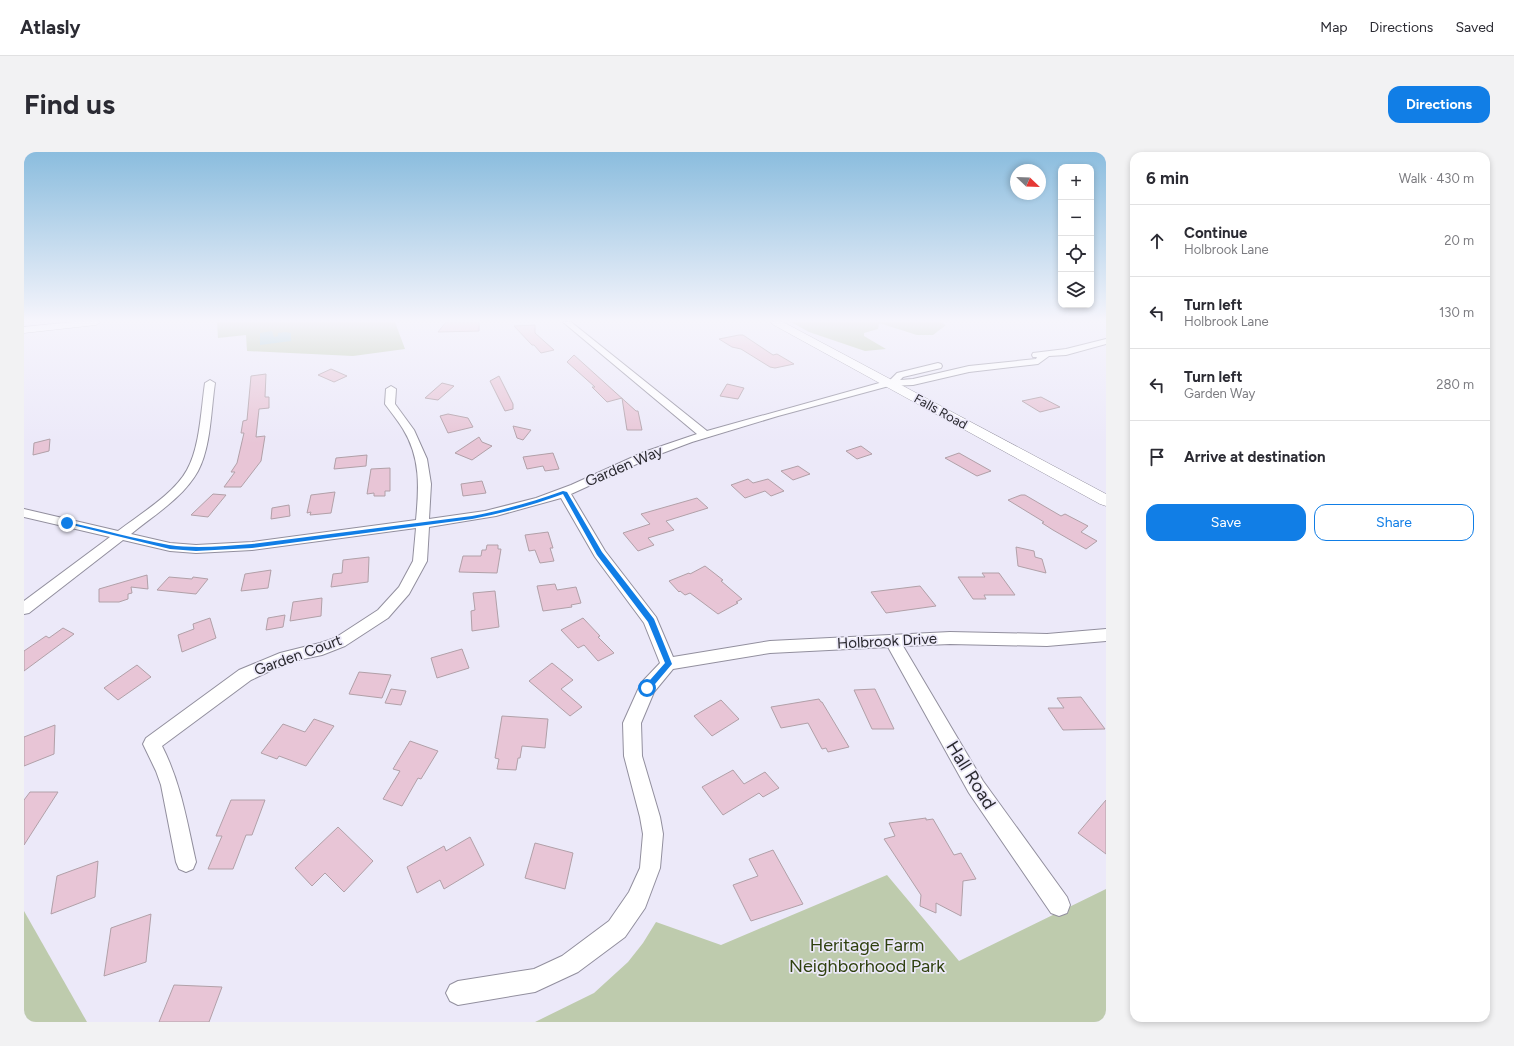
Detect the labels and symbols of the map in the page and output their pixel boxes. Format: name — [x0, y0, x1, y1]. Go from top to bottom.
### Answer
north arrow — [1010, 164, 1046, 200]
street label: Falls Road — [912, 391, 970, 432]
street label: Garden Way — [583, 442, 666, 490]
route end — [58, 514, 76, 532]
street label: Holbrook Drive — [836, 629, 938, 653]
street label: Garden Court — [252, 631, 345, 679]
route start — [638, 679, 656, 697]
street label: Hall Road — [941, 737, 1001, 813]
park label: Heritage Farm Neighborhood Park — [789, 934, 945, 977]

